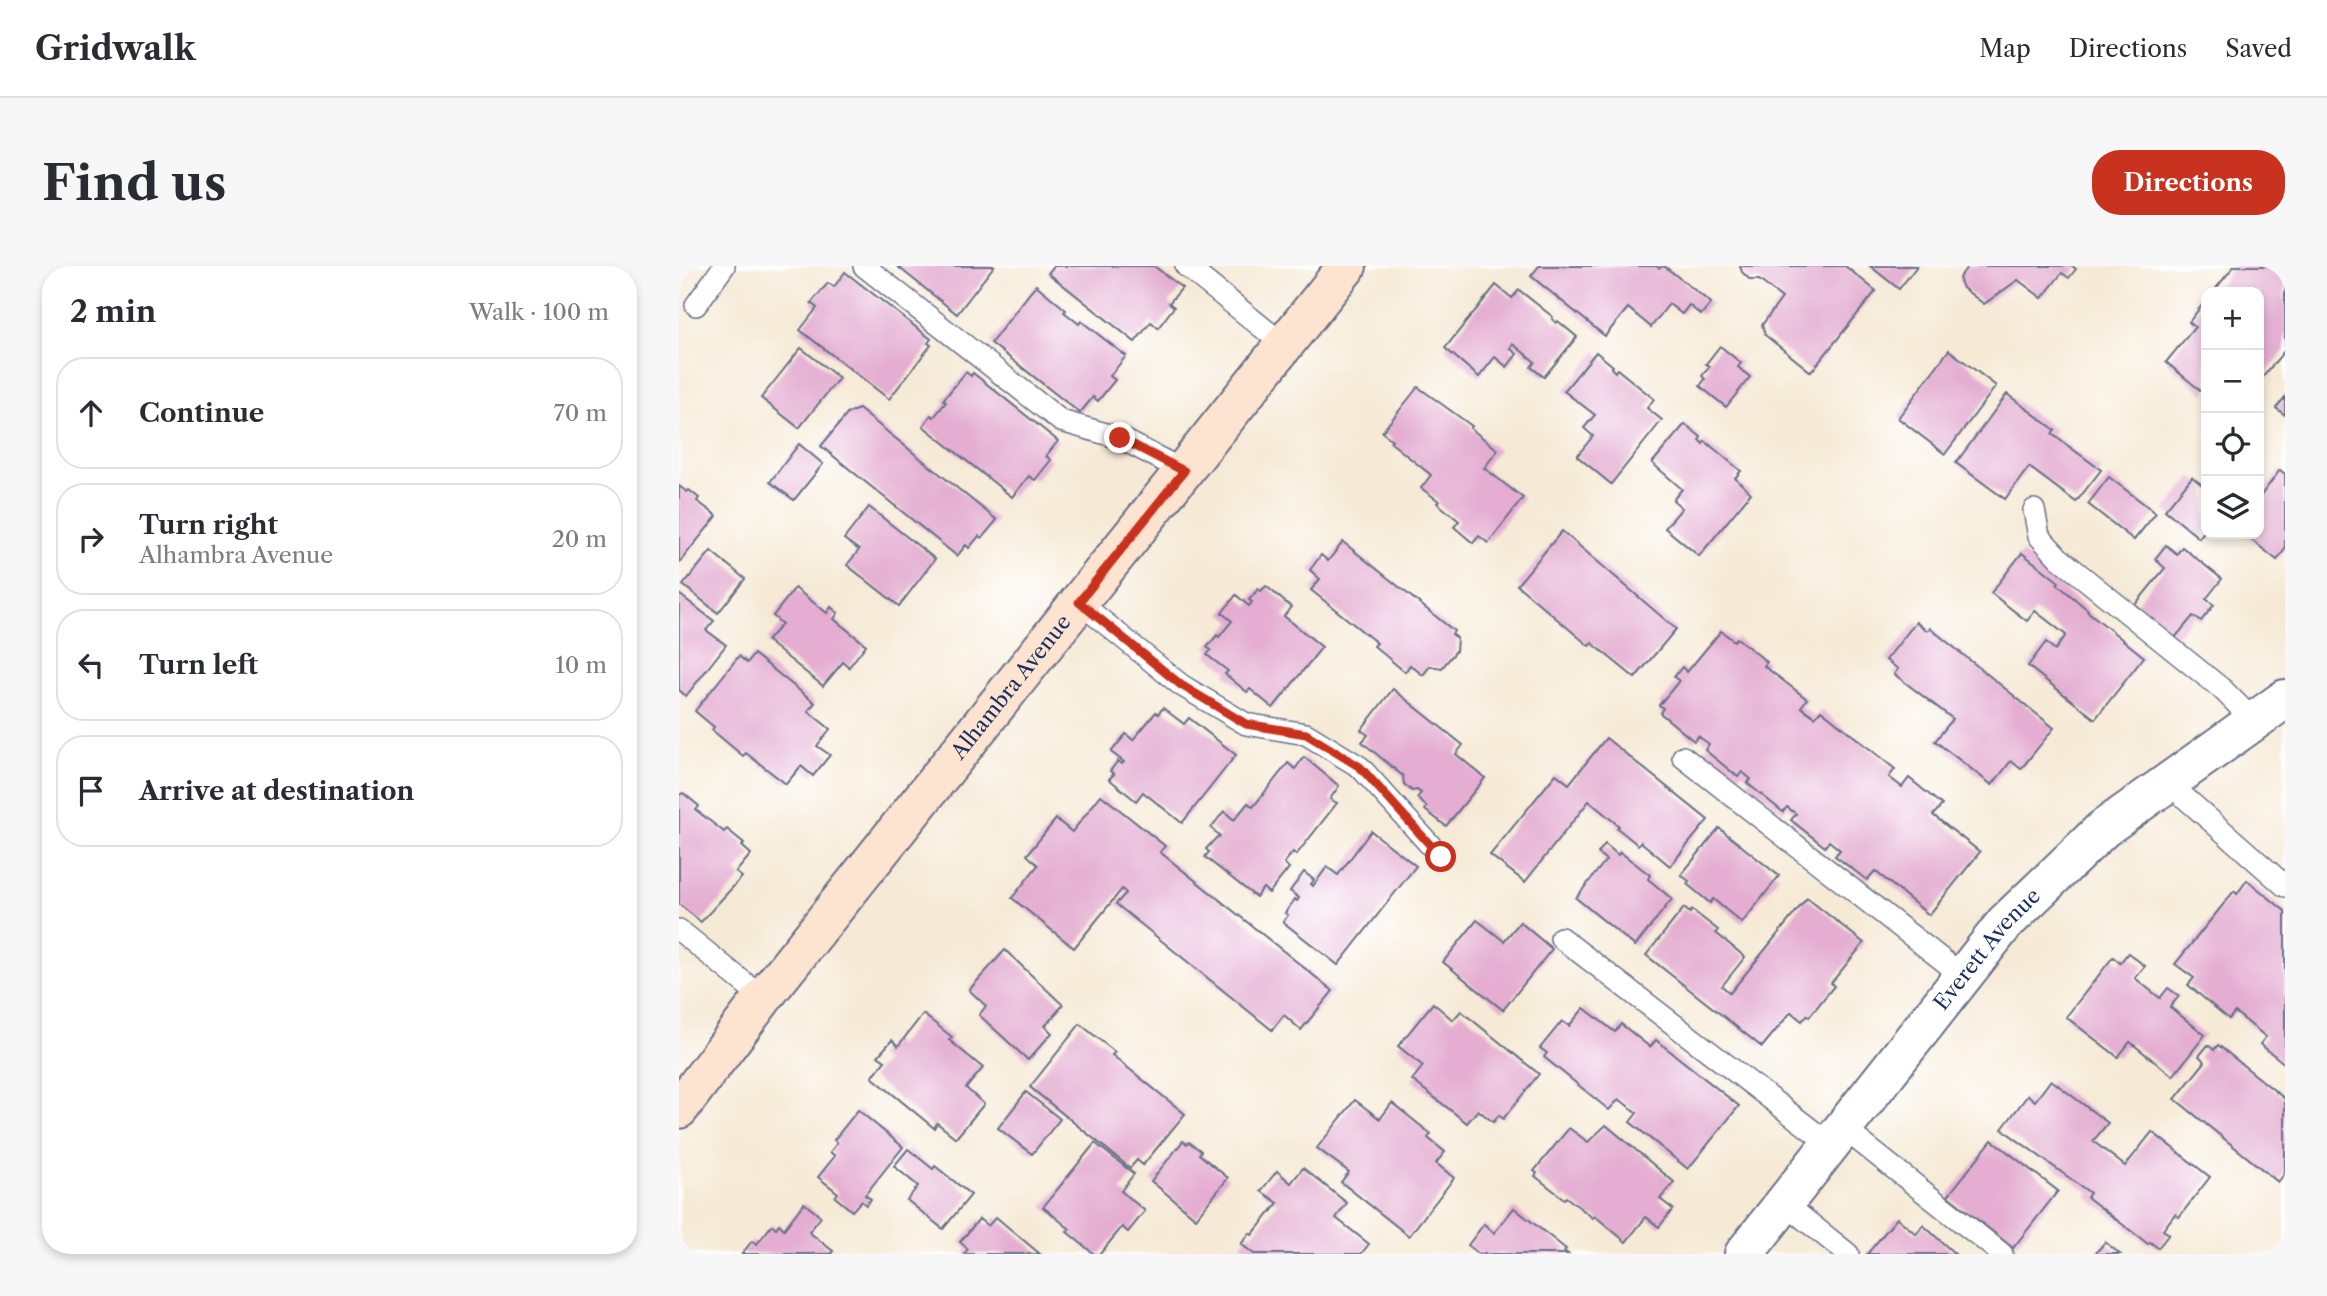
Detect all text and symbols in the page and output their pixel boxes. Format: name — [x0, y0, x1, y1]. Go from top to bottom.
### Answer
text: Gridwalk — [35, 28, 196, 69]
text: Map — [1979, 34, 2031, 63]
text: Directions — [2069, 34, 2187, 63]
text: Saved — [2225, 34, 2292, 63]
button: Directions — [2092, 150, 2285, 215]
text: Find us — [42, 152, 226, 213]
map controls — [2201, 287, 2264, 539]
button: + — [2201, 287, 2264, 350]
text: 2 min — [70, 293, 156, 330]
text: Walk · 100 m — [469, 298, 609, 326]
button: − — [2201, 350, 2264, 413]
icon: ahead — [72, 394, 110, 432]
text: Continue — [139, 397, 264, 429]
text: 70 m — [554, 399, 607, 427]
button: locate — [2201, 413, 2264, 476]
route end — [1104, 422, 1135, 453]
button: layers — [2201, 476, 2264, 539]
text: Turn right — [139, 509, 278, 541]
icon: right — [72, 520, 110, 558]
text: 20 m — [552, 525, 607, 553]
text: Alhambra Avenue — [139, 541, 333, 569]
street label: Alhambra Avenue — [945, 610, 1076, 765]
icon: left — [72, 646, 110, 684]
text: Turn left — [139, 649, 258, 681]
text: 10 m — [555, 651, 607, 679]
icon: arrive — [72, 772, 110, 810]
text: Arrive at destination — [139, 775, 414, 807]
route start — [1425, 841, 1456, 872]
street label: Everett Avenue — [1928, 883, 2045, 1015]

